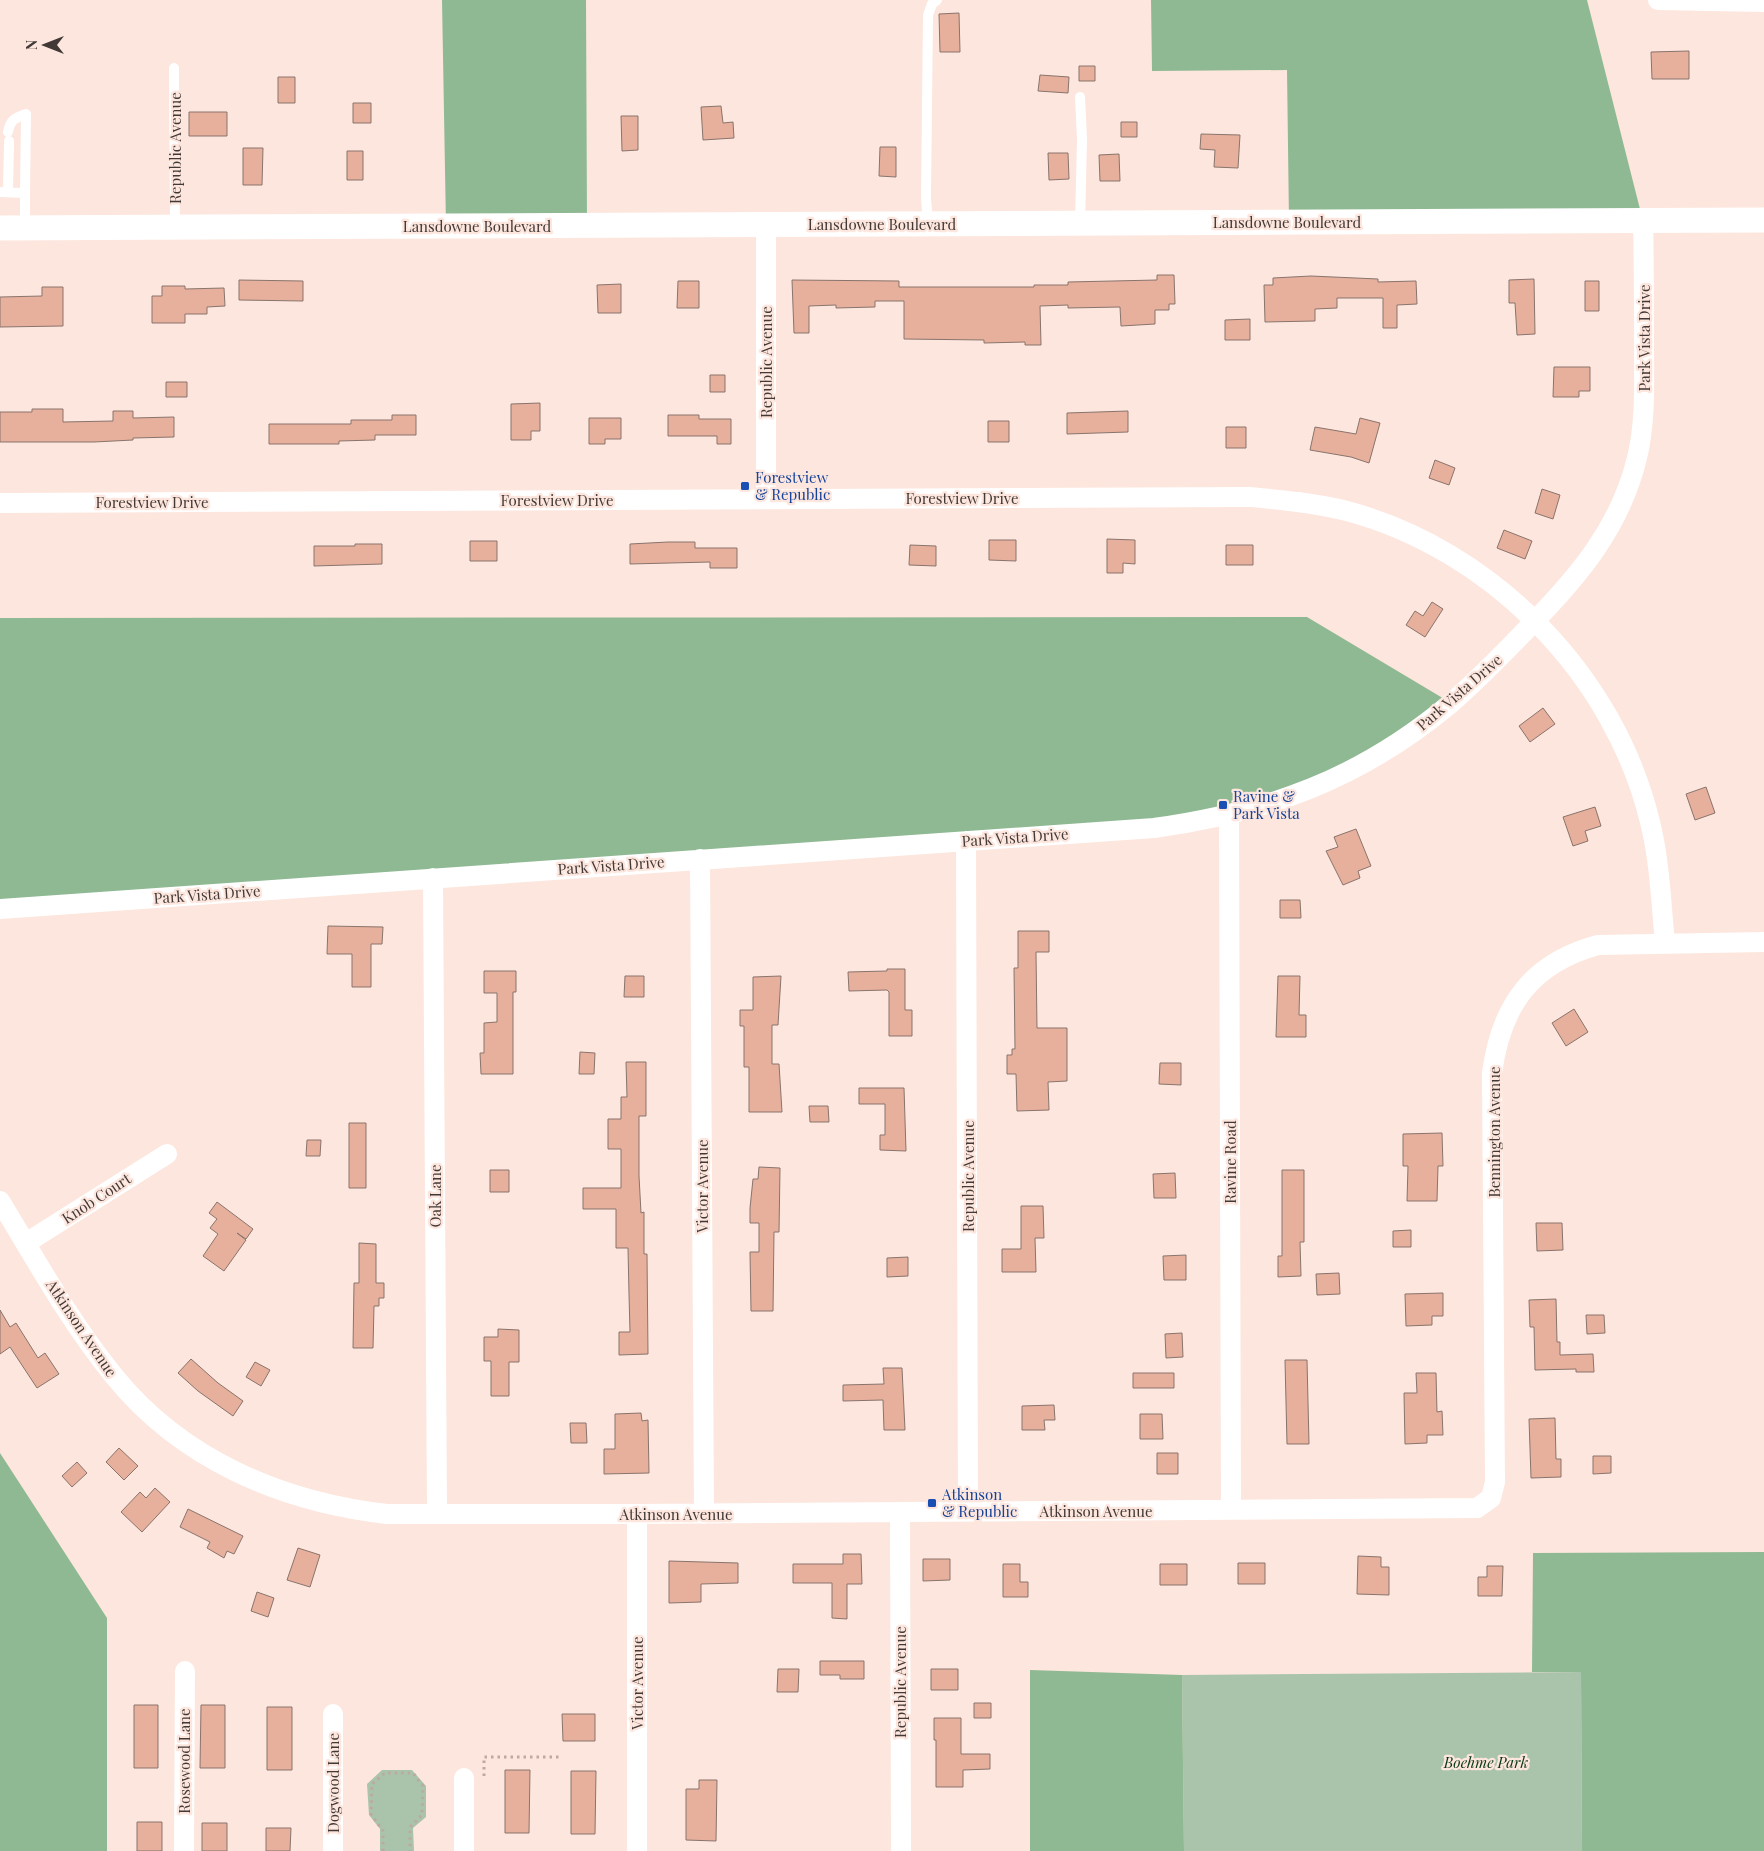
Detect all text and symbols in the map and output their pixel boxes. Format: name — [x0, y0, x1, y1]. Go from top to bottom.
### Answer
north arrow — [20, 20, 70, 70]
text: N — [22, 40, 41, 50]
street label: Republic Avenue — [165, 92, 185, 204]
street label: Lansdowne Boulevard — [1213, 212, 1361, 232]
street label: Lansdowne Boulevard — [808, 214, 956, 234]
street label: Lansdowne Boulevard — [403, 216, 551, 236]
street label: Park Vista Drive — [1634, 285, 1654, 391]
street label: Republic Avenue — [756, 306, 776, 418]
place label: Forestview & Republic — [755, 467, 830, 504]
marker: Forestview & Republic — [739, 480, 751, 492]
street label: Forestview Drive — [905, 488, 1019, 508]
street label: Forestview Drive — [500, 490, 614, 510]
street label: Forestview Drive — [95, 492, 209, 512]
street label: Park Vista Drive — [1412, 649, 1506, 735]
place label: Ravine & Park Vista — [1233, 786, 1300, 823]
marker: Ravine & Park Vista — [1217, 799, 1229, 811]
street label: Park Vista Drive — [961, 823, 1069, 851]
street label: Park Vista Drive — [557, 851, 665, 879]
street label: Park Vista Drive — [153, 880, 261, 908]
street label: Bennington Avenue — [1484, 1066, 1504, 1198]
street label: Republic Avenue — [958, 1120, 978, 1232]
street label: Ravine Road — [1220, 1120, 1240, 1204]
street label: Victor Avenue — [692, 1139, 712, 1234]
street label: Oak Lane — [425, 1164, 445, 1228]
street label: Knob Court — [58, 1168, 135, 1228]
street label: Atkinson Avenue — [42, 1275, 122, 1380]
place label: Atkinson & Republic — [941, 1484, 1017, 1521]
marker: Atkinson & Republic — [926, 1497, 938, 1509]
street label: Atkinson Avenue — [1039, 1501, 1152, 1521]
street label: Atkinson Avenue — [619, 1504, 732, 1524]
street label: Republic Avenue — [890, 1626, 910, 1738]
street label: Victor Avenue — [627, 1636, 647, 1731]
street label: Rosewood Lane — [174, 1708, 194, 1814]
street label: Dogwood Lane — [323, 1733, 343, 1833]
park label: Boehme Park — [1443, 1752, 1528, 1772]

